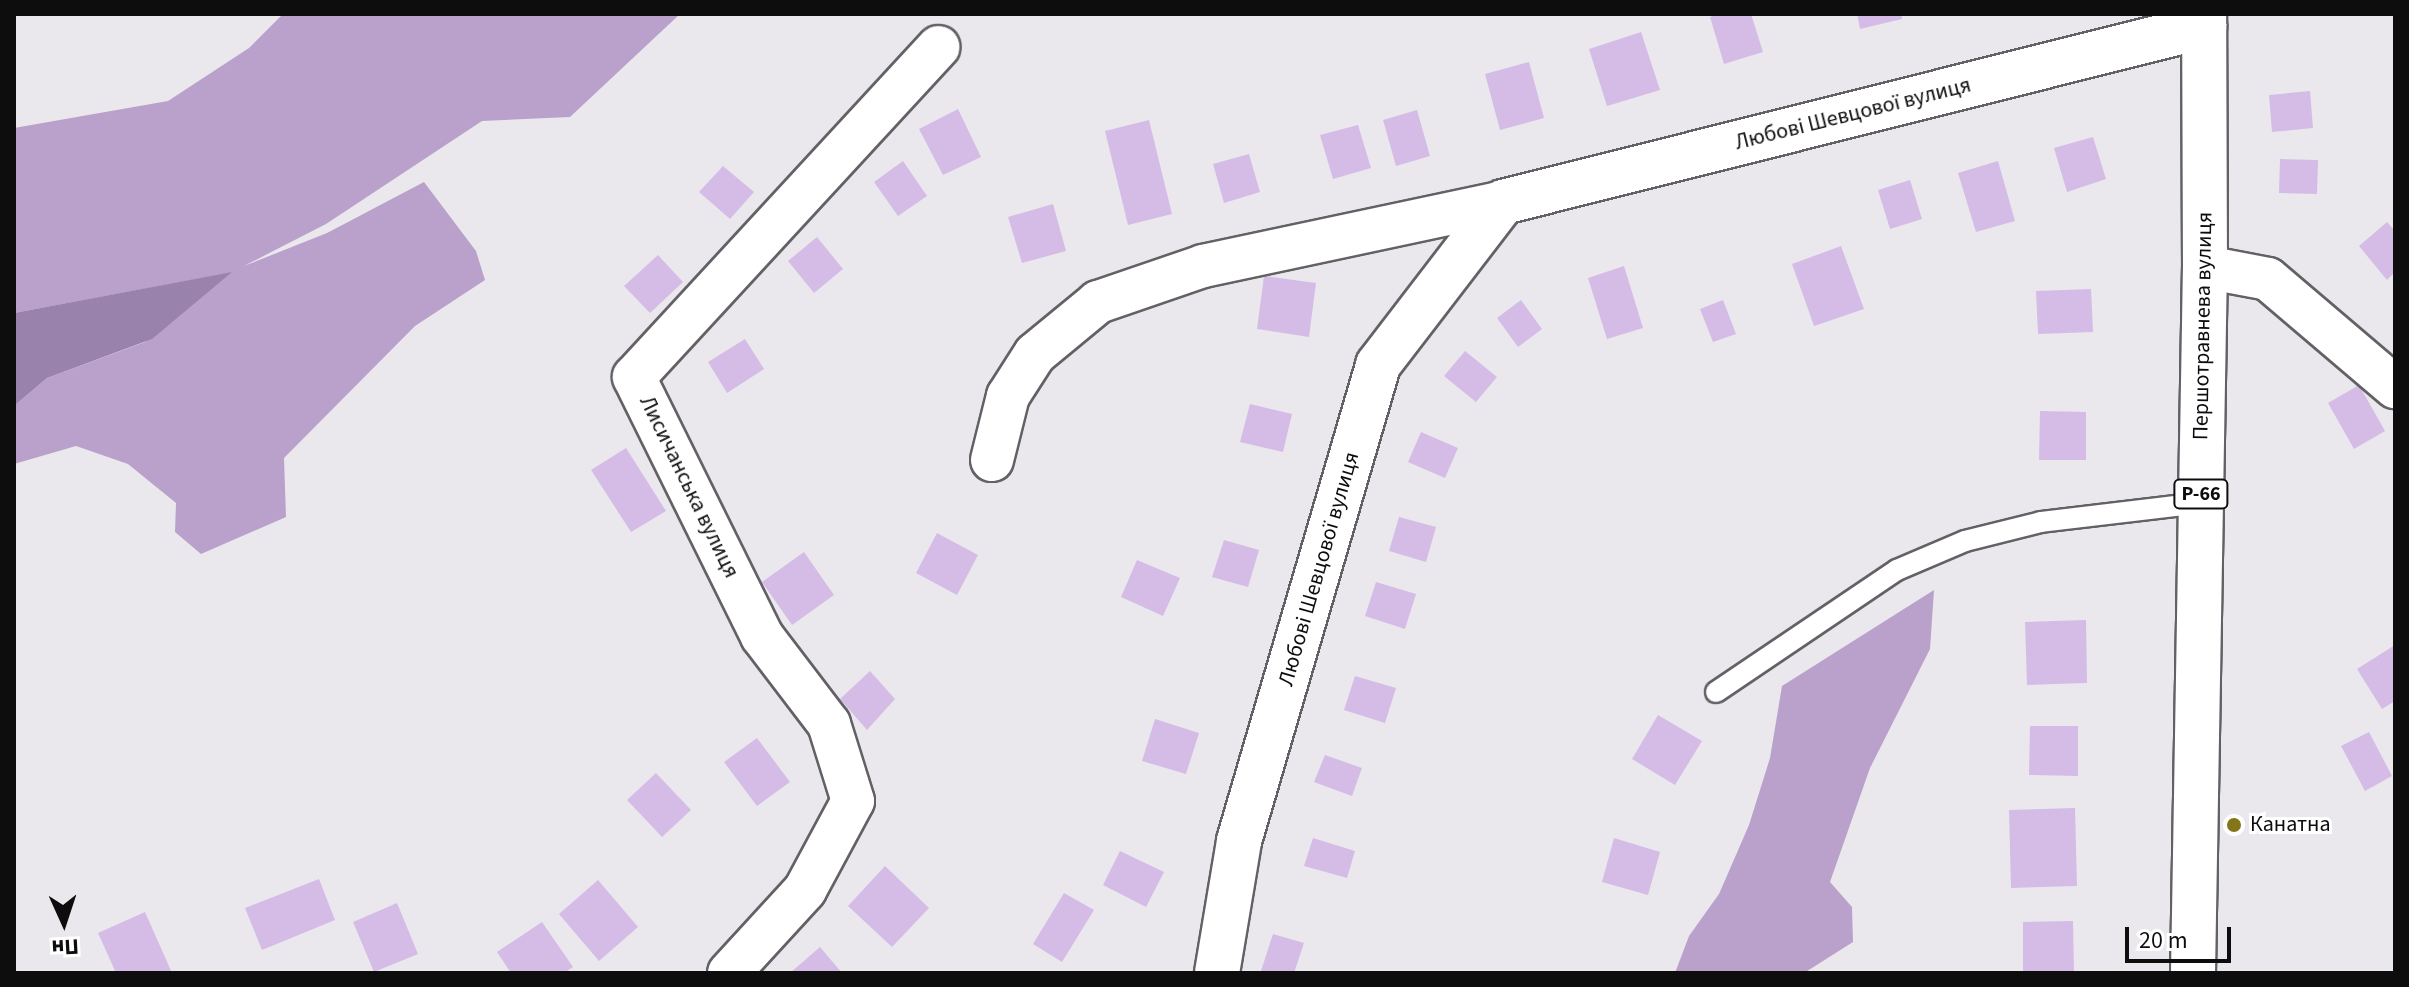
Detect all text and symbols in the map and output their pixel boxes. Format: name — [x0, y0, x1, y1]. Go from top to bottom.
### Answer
street label: Любові Шевцової вулиця — [1732, 72, 1974, 156]
street label: Першотравнева вулиця — [2188, 212, 2218, 440]
street label: Лисичанська вулиця — [633, 392, 745, 582]
street label: Любові Шевцової вулиця — [1273, 449, 1365, 689]
road number: Р-66 — [2173, 478, 2229, 510]
place label: Канатна — [2250, 812, 2331, 838]
marker: Канатна — [2225, 816, 2243, 834]
north arrow — [24, 883, 104, 963]
scale bar — [2129, 911, 2235, 961]
text: 20 m — [2139, 923, 2188, 958]
text: Пн — [51, 930, 80, 964]

